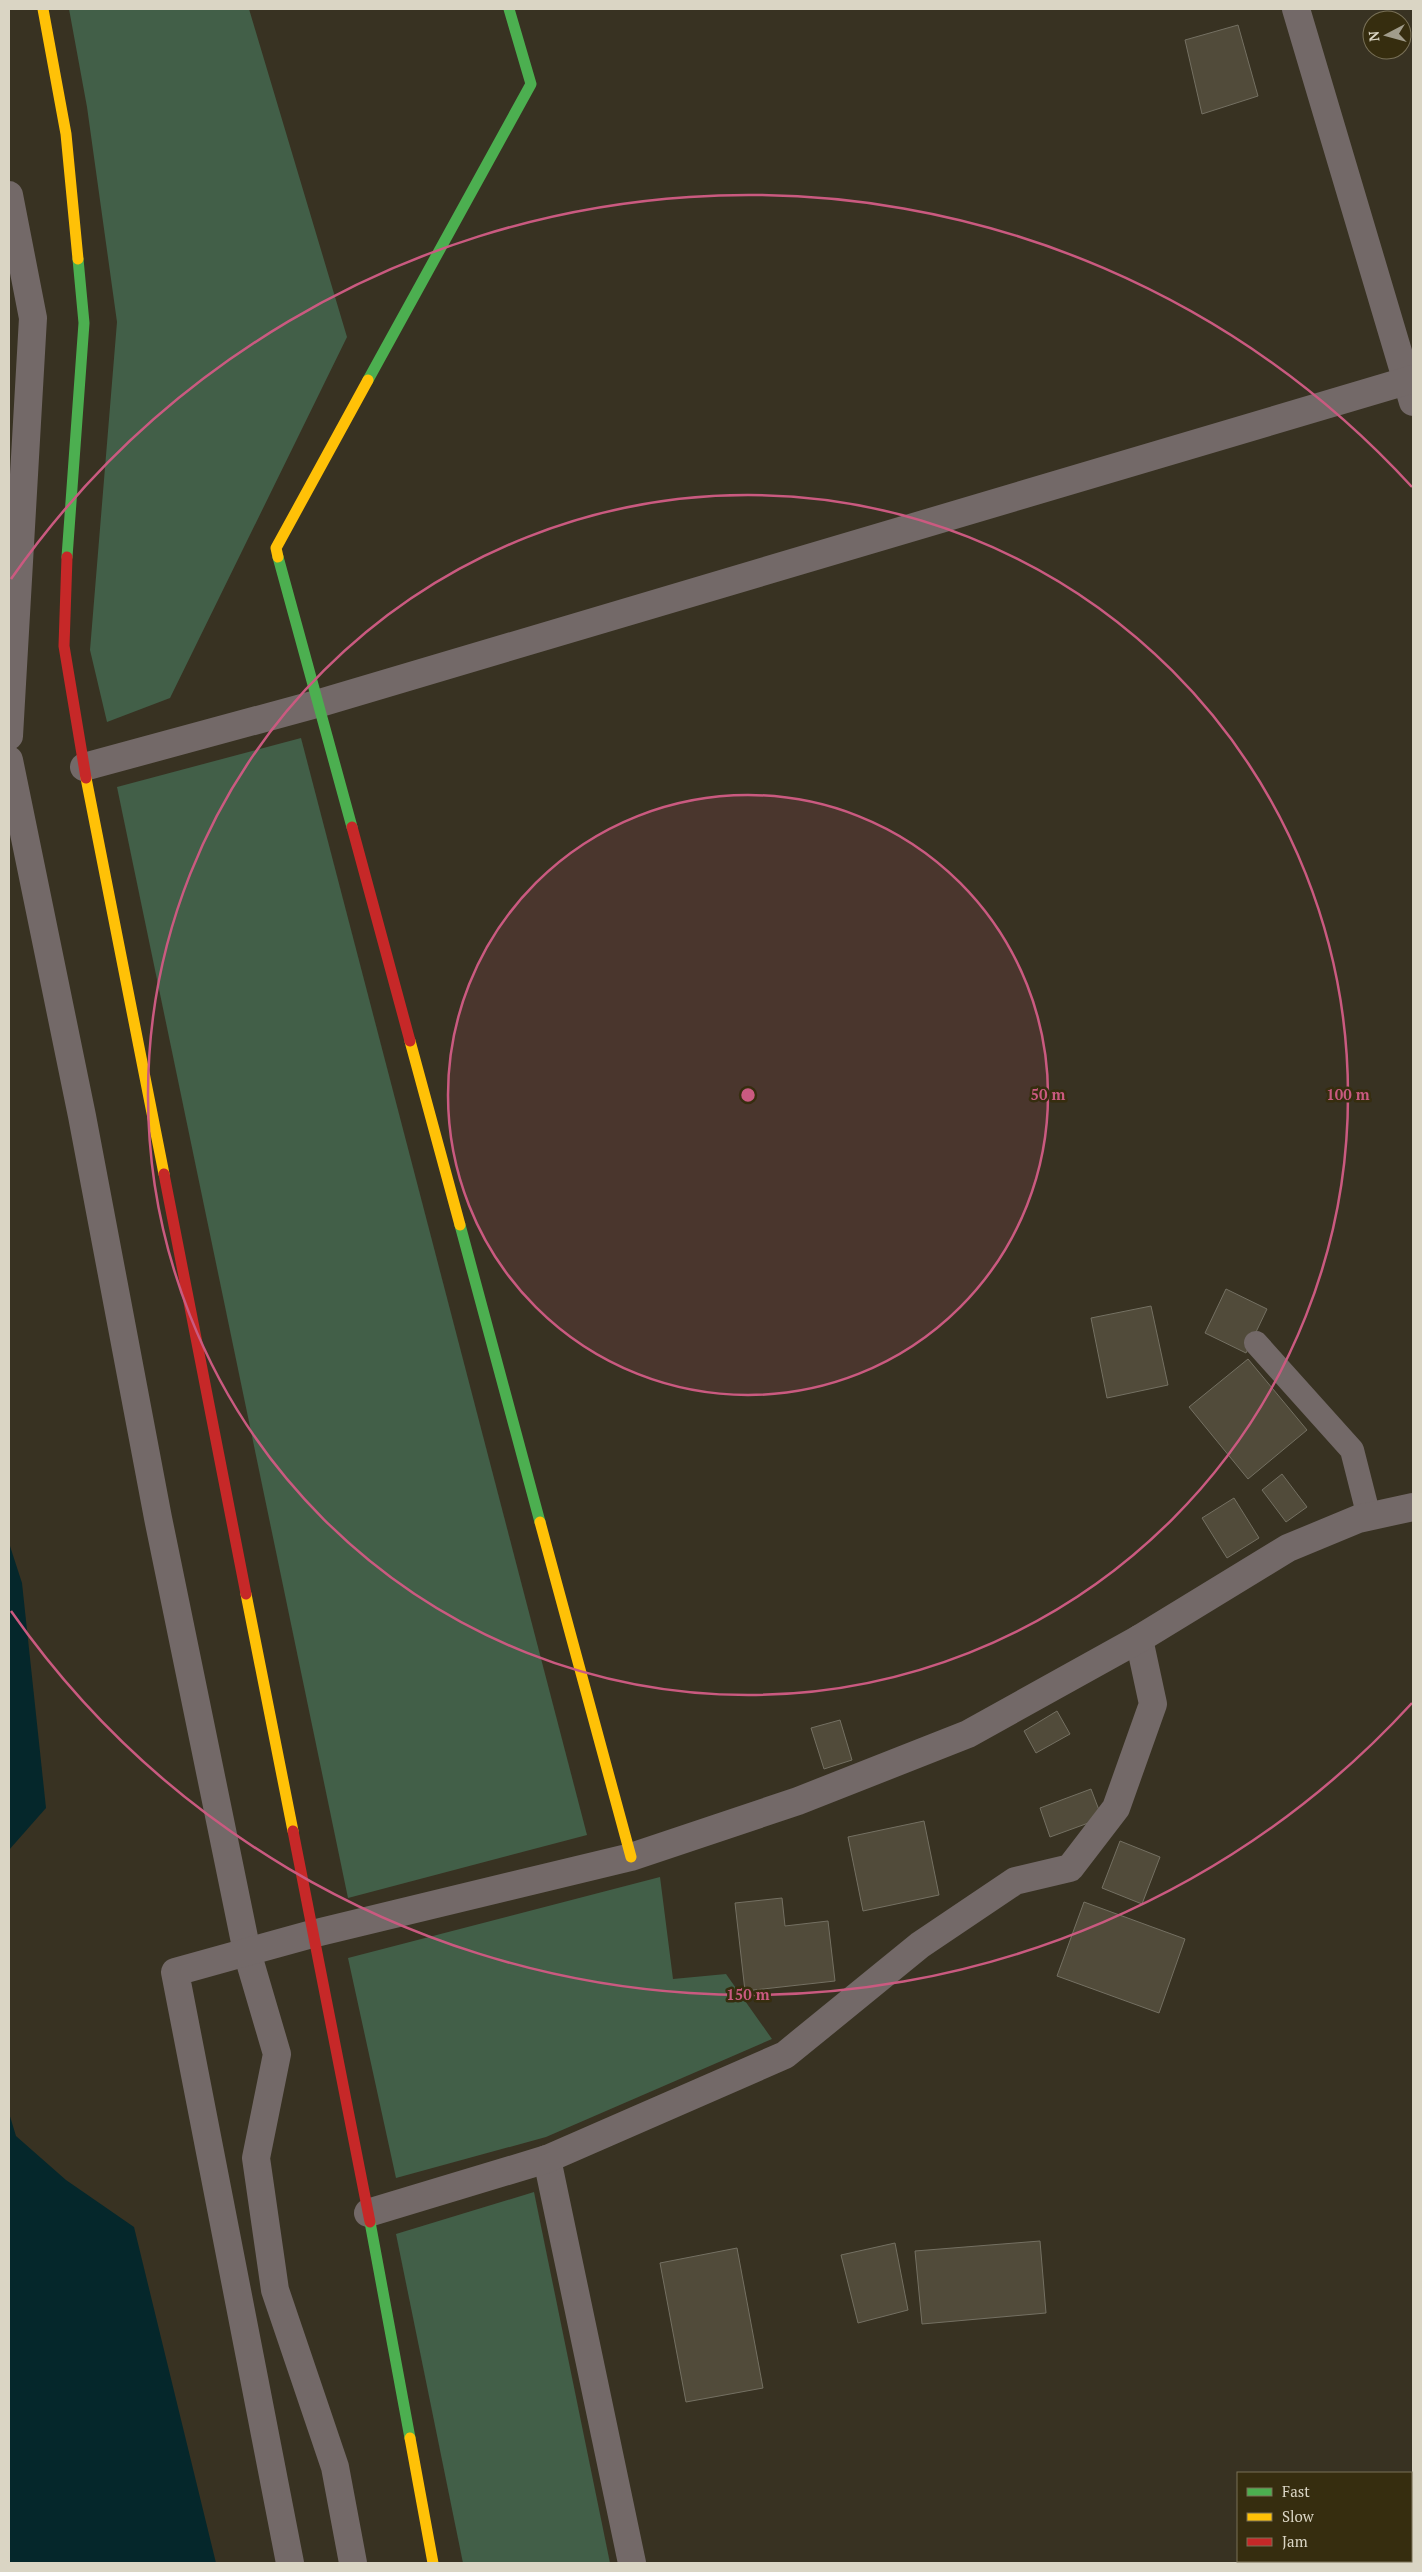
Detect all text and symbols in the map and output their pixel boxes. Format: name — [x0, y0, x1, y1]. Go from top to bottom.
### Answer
north arrow — [1362, 10, 1412, 60]
text: N — [1364, 30, 1384, 43]
text: 50 m — [1031, 1084, 1066, 1104]
text: 100 m — [1326, 1084, 1370, 1104]
centre of rings — [739, 1086, 757, 1104]
text: 150 m — [726, 1984, 770, 2004]
legend — [1237, 2472, 1412, 2562]
text: Fast — [1282, 2481, 1310, 2501]
text: Slow — [1282, 2506, 1315, 2526]
text: Jam — [1282, 2531, 1308, 2551]

